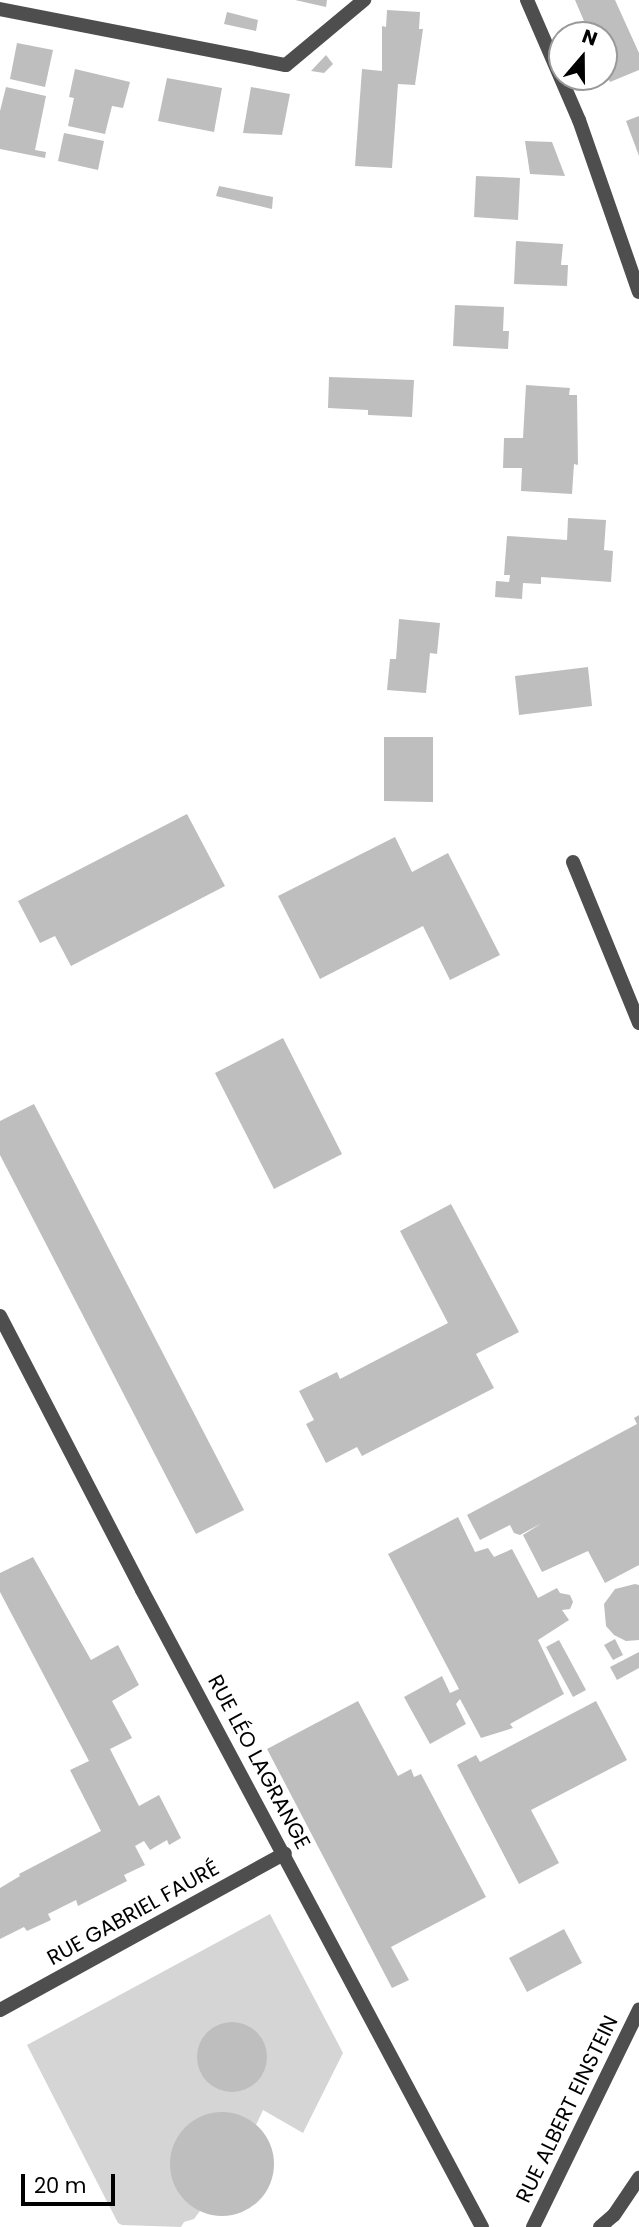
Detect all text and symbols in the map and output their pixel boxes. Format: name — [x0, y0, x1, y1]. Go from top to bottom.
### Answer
north arrow — [548, 21, 618, 91]
text: N — [578, 23, 601, 53]
street label: RUE LÉO LAGRANGE — [202, 1671, 316, 1853]
street label: RUE GABRIEL FAURÉ — [43, 1855, 223, 1971]
street label: RUE ALBERT EINSTEIN — [511, 2011, 623, 2207]
scale bar — [24, 2160, 119, 2204]
text: 20 m — [34, 2171, 87, 2200]

